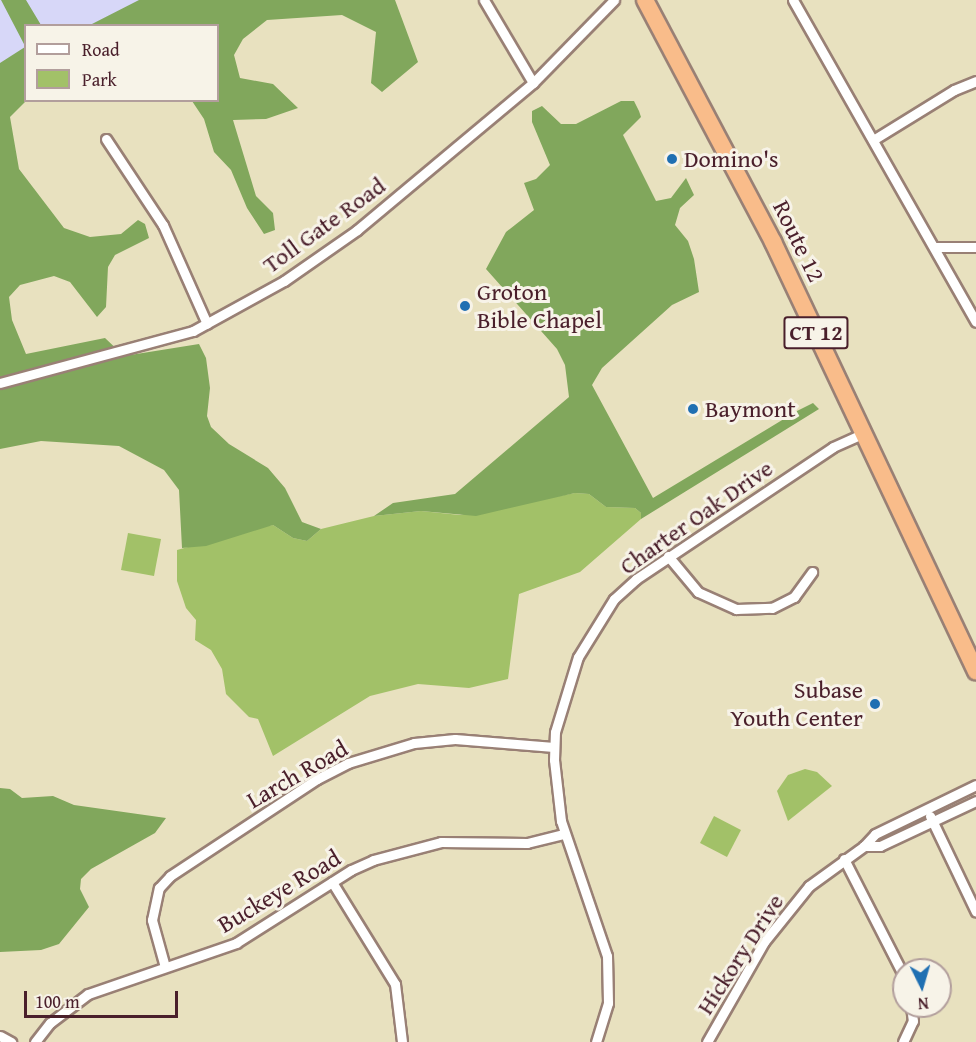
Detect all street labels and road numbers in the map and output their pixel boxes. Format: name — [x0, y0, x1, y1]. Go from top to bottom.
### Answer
street label: Toll Gate Road — [257, 171, 391, 279]
street label: Route 12 — [767, 196, 831, 286]
road number: CT 12 — [783, 314, 849, 352]
street label: Charter Oak Drive — [614, 454, 778, 580]
street label: Larch Road — [241, 734, 353, 814]
street label: Buckeye Road — [212, 843, 346, 939]
street label: Hickory Drive — [690, 888, 790, 1020]

